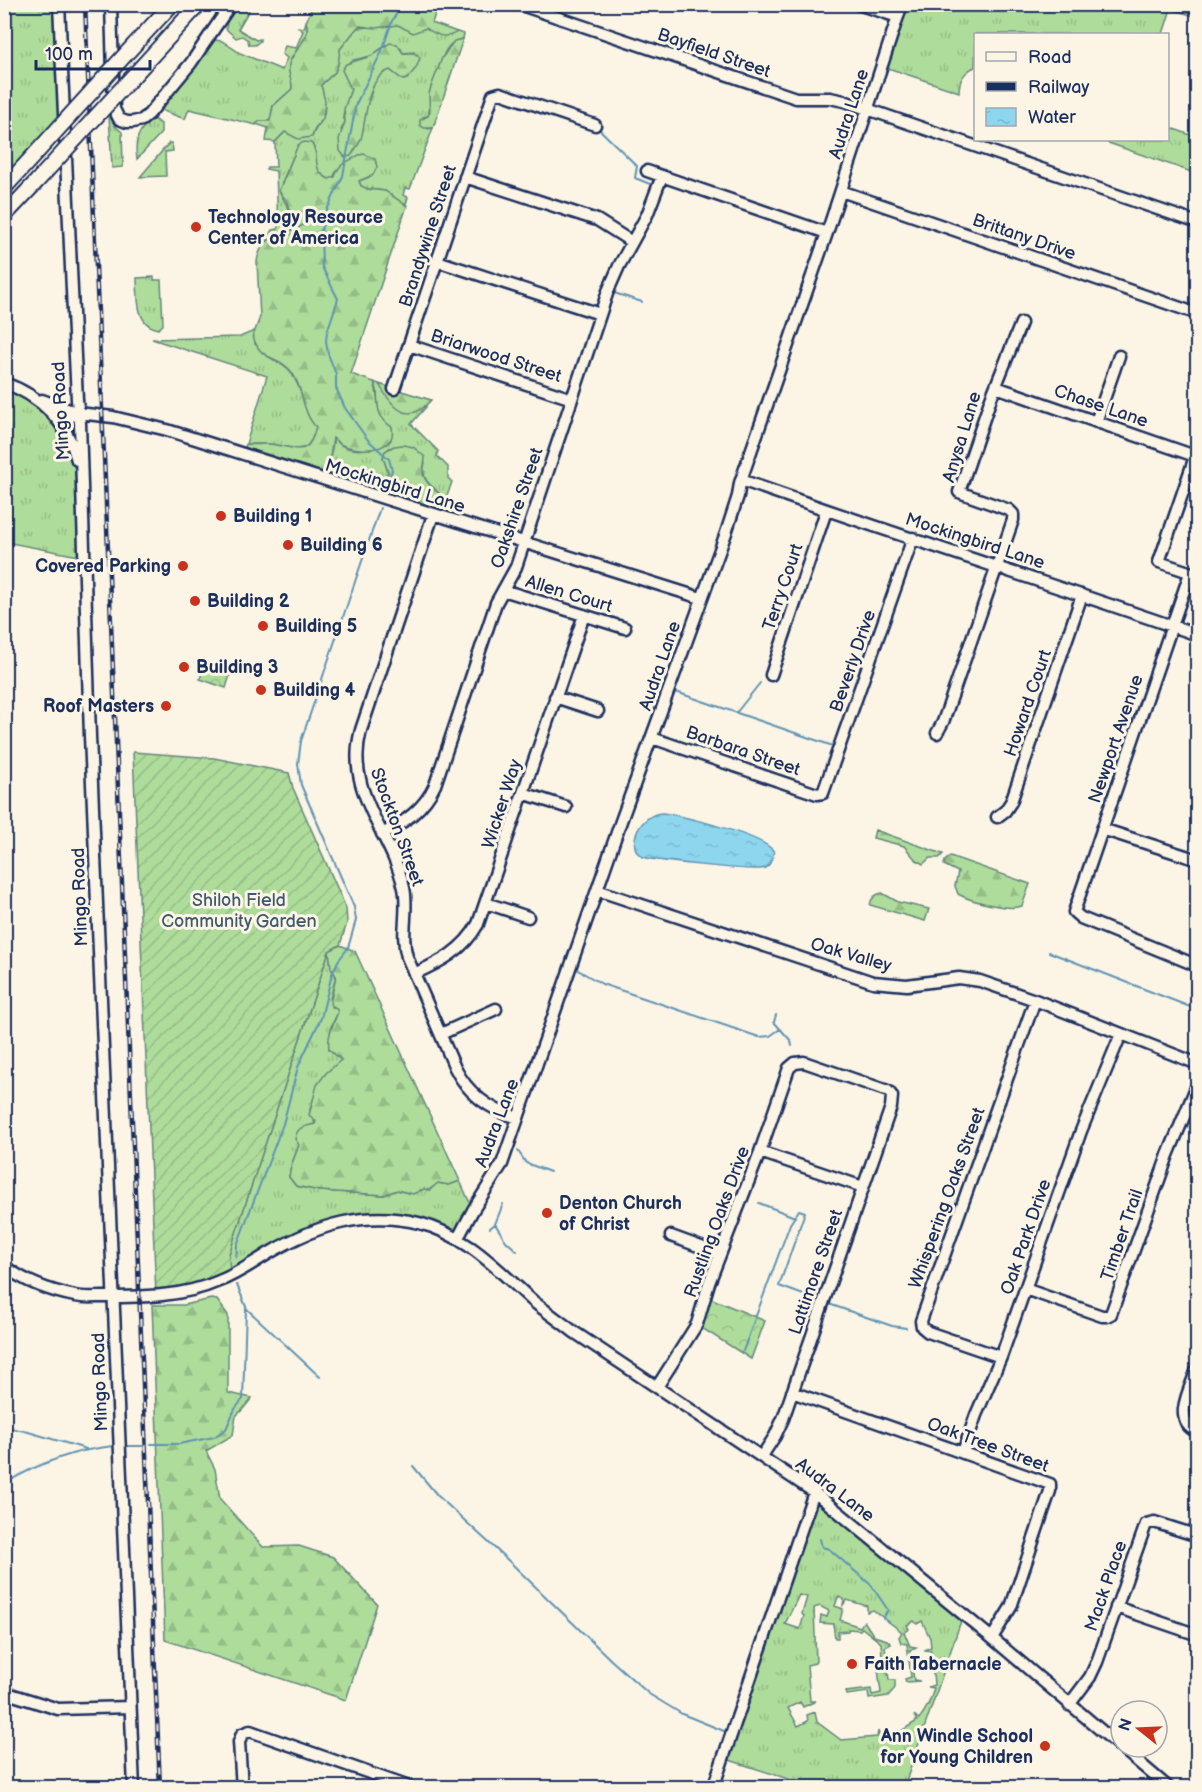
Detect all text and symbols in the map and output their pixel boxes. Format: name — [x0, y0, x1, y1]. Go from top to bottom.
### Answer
street label: Bayfield Street — [655, 24, 774, 82]
scale bar — [36, 33, 150, 71]
legend — [974, 33, 1169, 141]
text: 100 m — [45, 44, 93, 65]
text: Road — [1028, 47, 1072, 68]
street label: Audra Lane — [825, 66, 873, 162]
text: Railway — [1028, 77, 1090, 98]
text: Water — [1028, 107, 1076, 128]
street label: Brandywine Street — [395, 162, 461, 310]
place label: Technology Resource Center of America — [208, 207, 383, 249]
street label: Brittany Drive — [970, 209, 1079, 265]
marker: Technology Resource Center of America — [189, 220, 203, 234]
street label: Briarwood Street — [428, 325, 565, 387]
street label: Mingo Road — [48, 361, 74, 461]
street label: Chase Lane — [1051, 380, 1151, 432]
street label: Anysa Lane — [938, 389, 986, 485]
street label: Oakshire Street — [487, 444, 548, 571]
street label: Mockingbird Lane — [322, 455, 468, 517]
place label: Building 1 — [233, 506, 312, 527]
marker: Building 1 — [214, 509, 228, 523]
street label: Mockingbird Lane — [903, 509, 1048, 574]
place label: Building 6 — [300, 535, 383, 556]
marker: Building 6 — [281, 538, 295, 552]
street label: Terry Court — [758, 540, 808, 633]
place label: Covered Parking — [35, 556, 171, 577]
marker: Covered Parking — [176, 559, 190, 573]
street label: Allen Court — [523, 571, 615, 617]
place label: Building 2 — [207, 591, 290, 612]
marker: Building 2 — [188, 594, 202, 608]
street label: Beverly Drive — [826, 607, 880, 715]
place label: Building 5 — [275, 616, 357, 637]
street label: Audra Lane — [635, 618, 685, 713]
marker: Building 5 — [256, 619, 270, 633]
street label: Howard Court — [1000, 646, 1056, 759]
place label: Building 3 — [196, 657, 278, 678]
marker: Building 3 — [177, 660, 191, 674]
street label: Newport Avenue — [1084, 672, 1148, 806]
place label: Building 4 — [273, 680, 356, 701]
marker: Building 4 — [254, 683, 268, 697]
place label: Roof Masters — [43, 696, 154, 717]
marker: Roof Masters — [159, 699, 173, 713]
street label: Barbara Street — [683, 722, 803, 781]
street label: Wicker Way — [478, 756, 527, 851]
street label: Stockton Street — [366, 765, 428, 889]
street label: Mingo Road — [68, 847, 92, 947]
park label: Shiloh Field Community Garden — [161, 890, 317, 932]
street label: Oak Valley — [808, 933, 895, 977]
street label: Audra Lane — [471, 1075, 524, 1170]
street label: Whispering Oaks Street — [904, 1104, 990, 1291]
street label: Rustling Oaks Drive — [680, 1143, 754, 1301]
street label: Oak Park Drive — [996, 1176, 1056, 1297]
street label: Timber Trail — [1097, 1186, 1147, 1284]
place label: Denton Church of Christ — [559, 1193, 682, 1235]
marker: Denton Church of Christ — [540, 1206, 554, 1220]
street label: Lattimore Street — [785, 1206, 847, 1337]
street label: Mingo Road — [88, 1332, 112, 1432]
street label: Oak Tree Street — [924, 1413, 1052, 1477]
street label: Audra Lane — [791, 1454, 879, 1527]
street label: Mack Place — [1081, 1538, 1131, 1634]
place label: Faith Tabernacle — [864, 1654, 1002, 1675]
marker: Faith Tabernacle — [845, 1657, 859, 1671]
north arrow — [1109, 1699, 1169, 1759]
text: N — [1115, 1716, 1137, 1733]
place label: Ann Windle School for Young Children — [880, 1726, 1033, 1768]
marker: Ann Windle School for Young Children — [1038, 1739, 1052, 1753]

